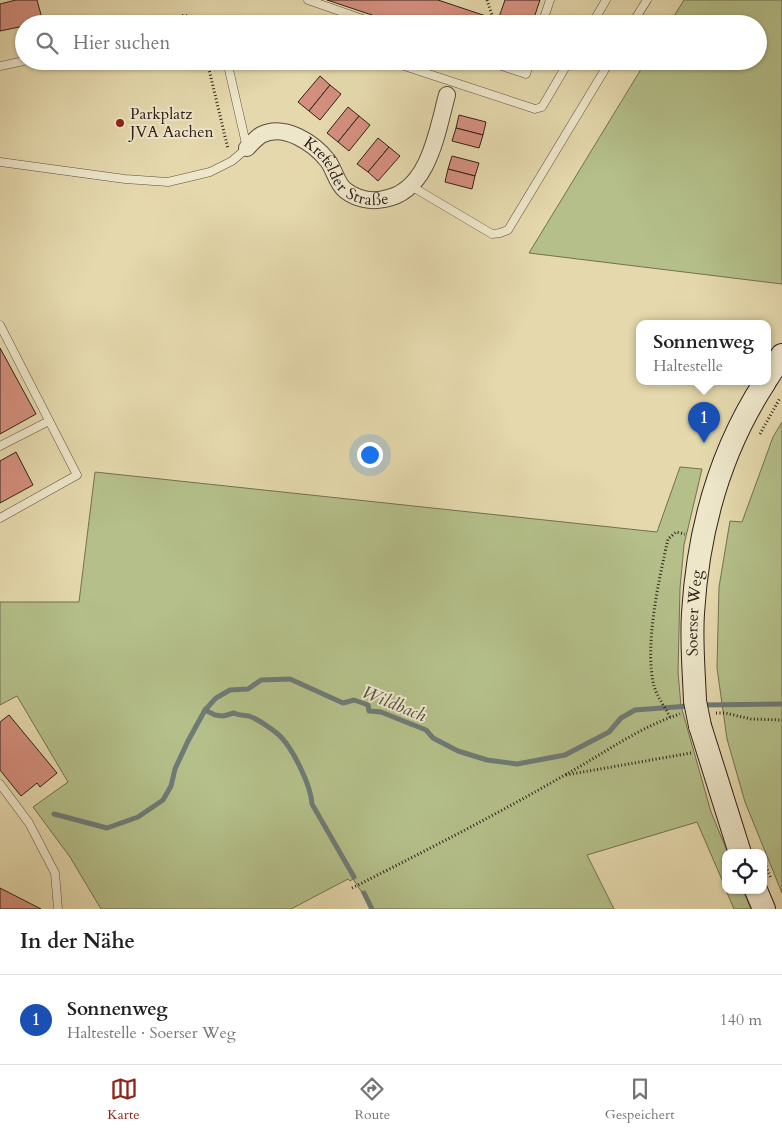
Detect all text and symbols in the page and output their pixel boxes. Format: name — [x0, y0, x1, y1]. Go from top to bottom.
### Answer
search box — [15, 15, 767, 70]
icon: search — [33, 29, 61, 57]
text: Hier suchen — [73, 30, 170, 56]
place label: Parkplatz JVA Aachen — [128, 103, 214, 143]
marker: Parkplatz JVA Aachen — [114, 117, 126, 129]
street label: Krefelder Straße — [299, 132, 390, 211]
popup — [636, 320, 771, 385]
text: Sonnenweg — [653, 329, 754, 355]
text: Haltestelle — [653, 355, 723, 377]
pin: 1 — [688, 402, 720, 443]
your location — [357, 442, 383, 468]
street label: Soerser Weg — [681, 569, 708, 657]
water label: Wildbach — [358, 680, 430, 728]
map controls — [722, 849, 767, 894]
button: locate — [722, 849, 767, 894]
text: In der Nähe — [20, 927, 135, 956]
text: Sonnenweg — [67, 996, 168, 1022]
text: 1 — [32, 1009, 40, 1031]
text: 140 m — [720, 1009, 762, 1031]
text: Haltestelle · Soerser Weg — [67, 1022, 236, 1044]
tab: Karte — [107, 1075, 140, 1124]
tab: Route — [354, 1075, 390, 1124]
tab: Gespeichert — [605, 1075, 675, 1124]

